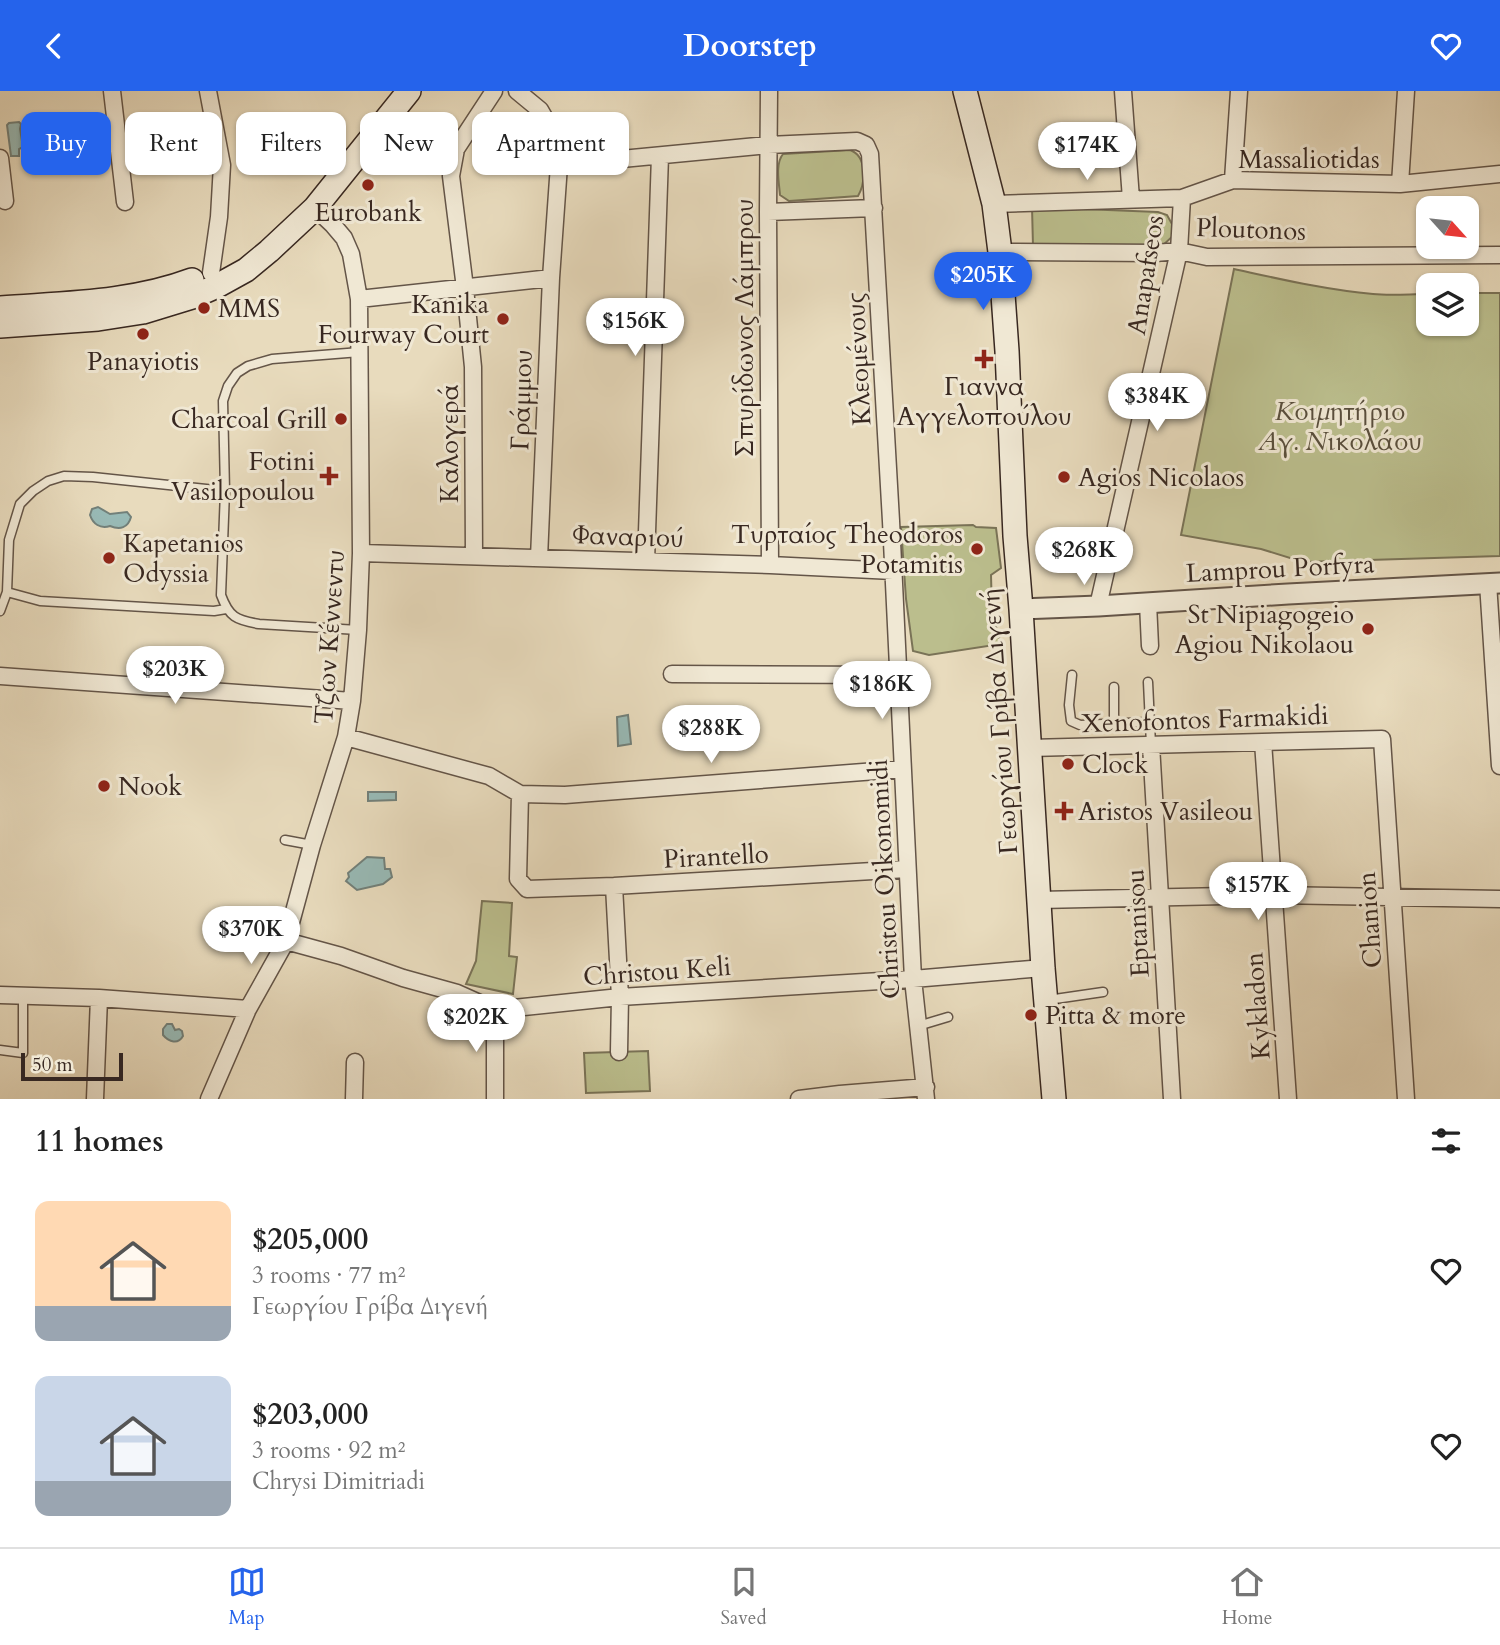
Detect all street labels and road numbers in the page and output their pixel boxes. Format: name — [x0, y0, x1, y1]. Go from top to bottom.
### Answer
street label: Massaliotidas — [1238, 142, 1380, 177]
street label: Σπυρίδωνος Λάμπρου — [727, 199, 762, 457]
street label: Ploutonos — [1195, 210, 1307, 249]
street label: Anapafseos — [1119, 213, 1172, 337]
street label: Κλεομένους — [838, 292, 879, 426]
street label: Γράμμου — [502, 349, 541, 451]
street label: Καλογερά — [432, 383, 467, 503]
street label: Φαναριού — [572, 517, 684, 556]
street label: Lamprou Porfyra — [1185, 546, 1375, 591]
street label: Τζων Κέννεντυ — [306, 549, 353, 725]
street label: Γεωργίου Γρίβα Διγενή — [973, 586, 1026, 856]
street label: Xenofontos Farmakidi — [1081, 698, 1329, 741]
street label: Christou Oikonomidi — [861, 758, 908, 1000]
street label: Pirantello — [662, 836, 770, 877]
street label: Eptanisou — [1117, 868, 1158, 978]
street label: Chanion — [1349, 870, 1390, 969]
street label: Christou Keli — [582, 949, 732, 994]
street label: Kykladon — [1236, 951, 1279, 1061]

